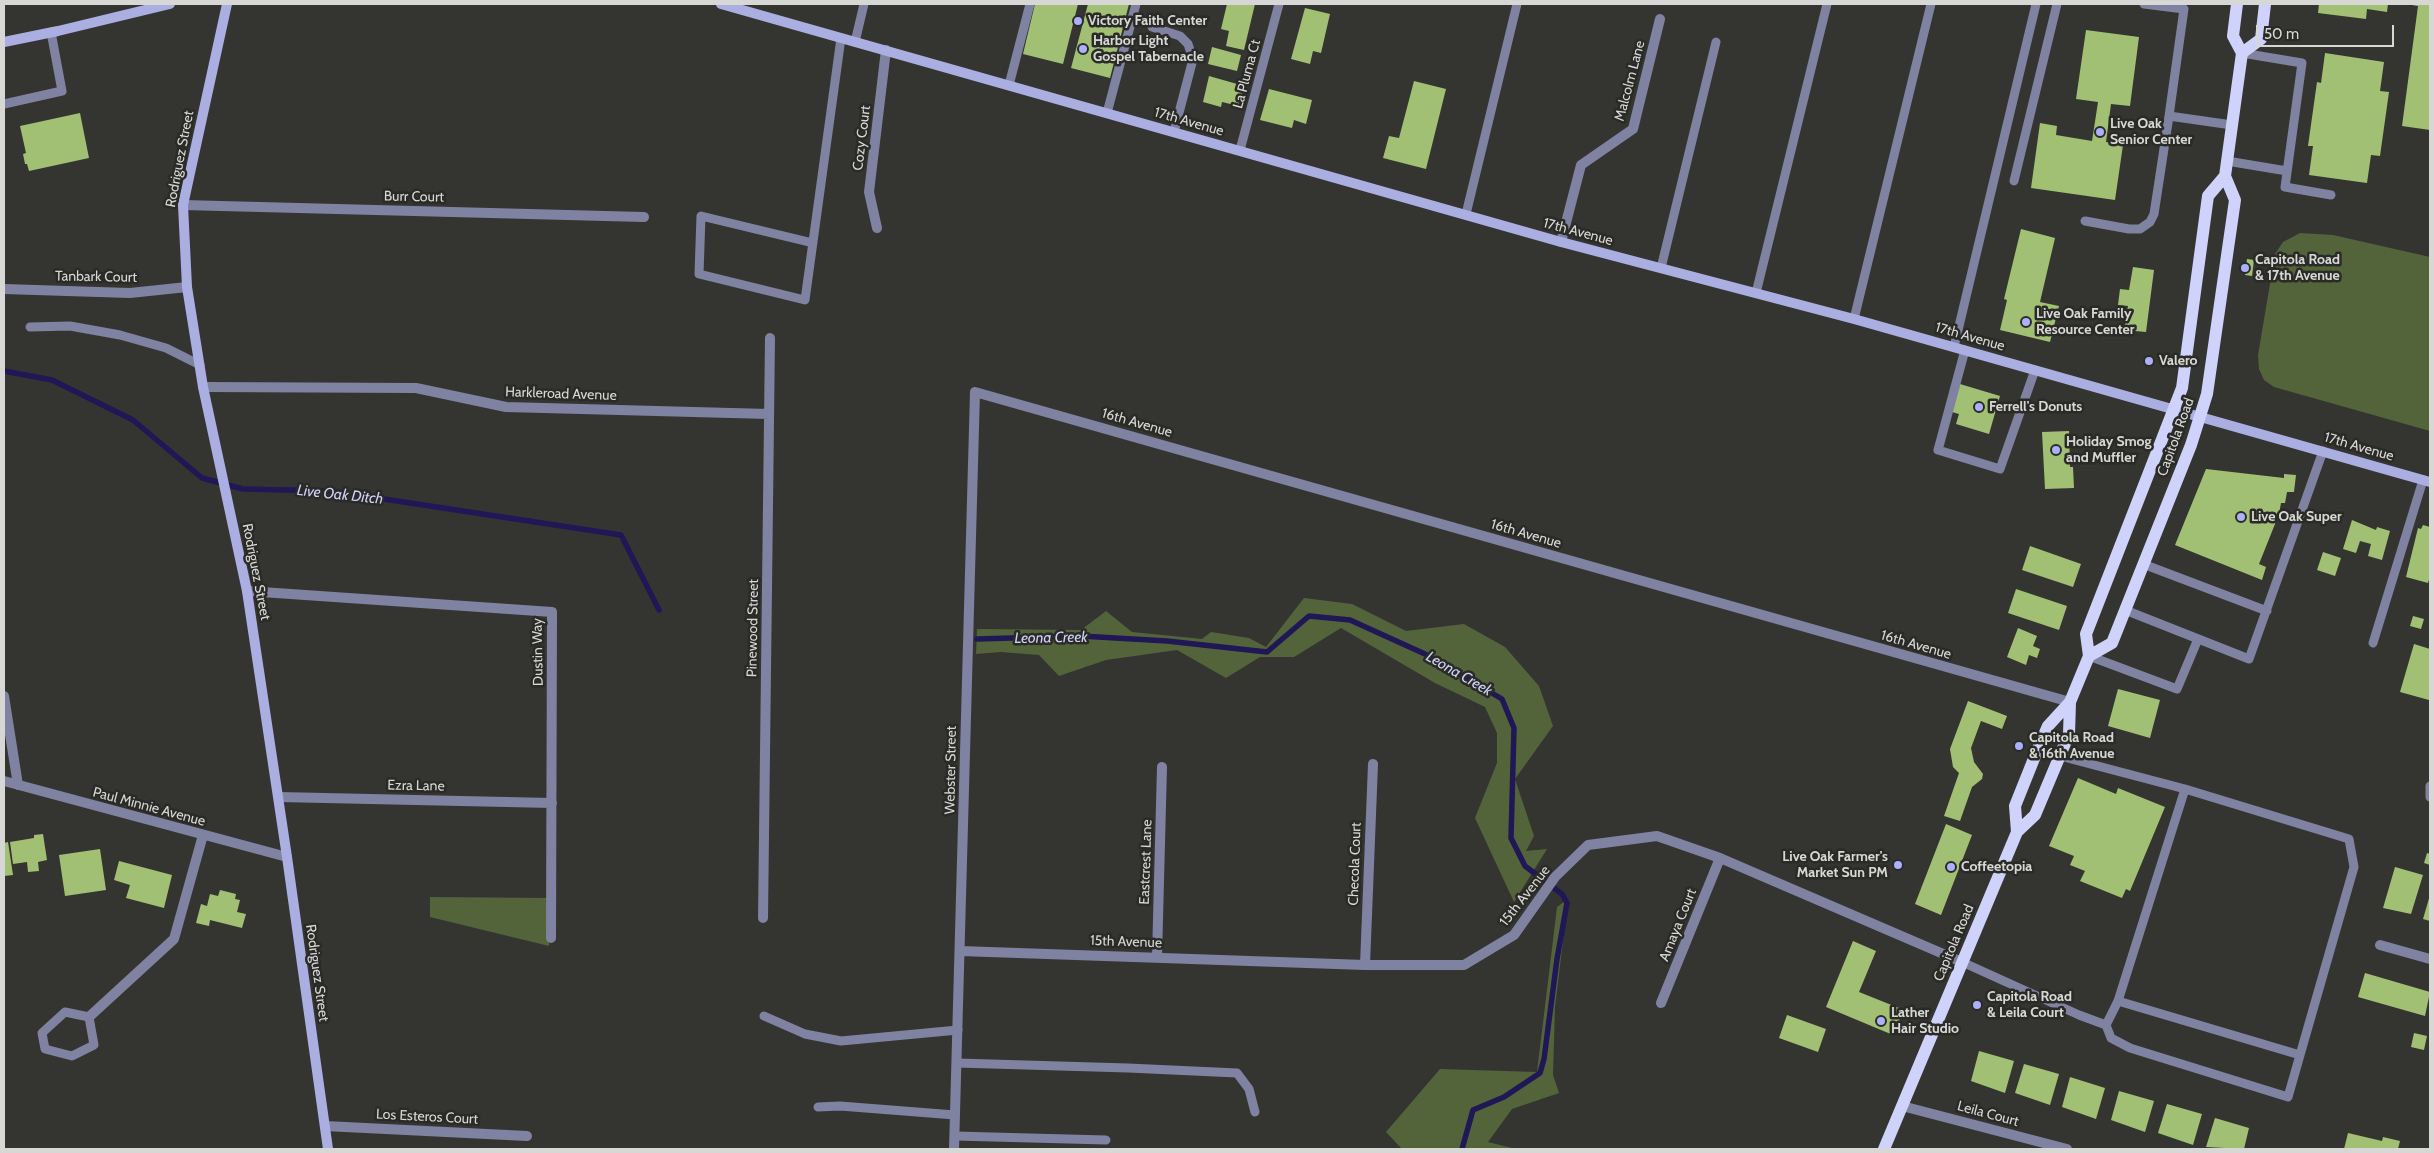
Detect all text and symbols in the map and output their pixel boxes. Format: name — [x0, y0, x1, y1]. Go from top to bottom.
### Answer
place label: Victory Faith Center — [1088, 13, 1207, 29]
marker: Victory Faith Center — [1072, 15, 1084, 27]
scale bar — [2259, 15, 2396, 47]
text: 50 m — [2264, 25, 2299, 43]
place label: Harbor Light Gospel Tabernacle — [1093, 33, 1204, 65]
street label: La Pluma Ct — [1230, 38, 1264, 110]
street label: Malcolm Lane — [1611, 39, 1649, 123]
marker: Harbor Light Gospel Tabernacle — [1077, 43, 1089, 55]
street label: 17th Avenue — [1152, 104, 1226, 140]
street label: Cozy Court — [850, 105, 874, 171]
street label: Rodriguez Street — [162, 109, 198, 209]
place label: Live Oak Senior Center — [2110, 116, 2192, 148]
marker: Live Oak Senior Center — [2094, 126, 2106, 138]
street label: Burr Court — [384, 188, 444, 206]
street label: 17th Avenue — [1541, 215, 1615, 249]
place label: Capitola Road & 17th Avenue — [2255, 252, 2340, 284]
marker: Capitola Road & 17th Avenue — [2239, 262, 2251, 274]
street label: Tanbark Court — [55, 268, 137, 286]
place label: Live Oak Family Resource Center — [2036, 306, 2134, 338]
marker: Live Oak Family Resource Center — [2020, 316, 2032, 328]
street label: 17th Avenue — [1933, 319, 2007, 355]
place label: Valero — [2159, 353, 2197, 369]
marker: Valero — [2143, 355, 2155, 367]
street label: Harkleroad Avenue — [505, 384, 617, 404]
street label: Capitola Road — [2154, 396, 2198, 478]
place label: Ferrell's Donuts — [1989, 399, 2082, 415]
marker: Ferrell's Donuts — [1973, 401, 1985, 413]
street label: 16th Avenue — [1100, 405, 1174, 441]
street label: 17th Avenue — [2322, 429, 2396, 465]
place label: Holiday Smog and Muffler — [2066, 434, 2152, 467]
marker: Holiday Smog and Muffler — [2050, 444, 2062, 456]
water label: Live Oak Ditch — [296, 482, 384, 508]
place label: Live Oak Super — [2251, 509, 2342, 525]
marker: Live Oak Super — [2235, 511, 2247, 523]
street label: 16th Avenue — [1489, 516, 1563, 552]
street label: Rodriguez Street — [238, 522, 274, 622]
street label: Pinewood Street — [744, 579, 762, 677]
street label: Dustin Way — [529, 618, 547, 686]
street label: 16th Avenue — [1879, 627, 1953, 663]
water label: Leona Creek — [1014, 628, 1088, 648]
water label: Leona Creek — [1423, 648, 1495, 700]
street label: Webster Street — [942, 725, 960, 815]
place label: Capitola Road & 16th Avenue — [2029, 730, 2115, 762]
marker: Capitola Road & 16th Avenue — [2013, 740, 2025, 752]
street label: Ezra Lane — [387, 777, 445, 795]
street label: Paul Minnie Avenue — [91, 784, 207, 830]
street label: Eastcrest Lane — [1136, 819, 1156, 905]
street label: Checola Court — [1345, 822, 1365, 906]
place label: Live Oak Farmer's Market Sun PM — [1782, 849, 1888, 882]
marker: Live Oak Farmer's Market Sun PM — [1892, 859, 1904, 871]
place label: Coffeetopia — [1961, 859, 2032, 875]
marker: Coffeetopia — [1945, 861, 1957, 873]
street label: 15th Avenue — [1496, 862, 1554, 930]
street label: Amaya Court — [1656, 886, 1700, 964]
street label: Capitola Road — [1930, 902, 1978, 984]
street label: Rodriguez Street — [302, 923, 332, 1023]
street label: 15th Avenue — [1090, 932, 1162, 952]
place label: Capitola Road & Leila Court — [1987, 989, 2072, 1022]
marker: Capitola Road & Leila Court — [1971, 999, 1983, 1011]
place label: Lather Hair Studio — [1891, 1005, 1959, 1038]
marker: Lather Hair Studio — [1875, 1015, 1887, 1027]
street label: Leila Court — [1956, 1098, 2020, 1130]
street label: Los Esteros Court — [375, 1106, 479, 1128]

